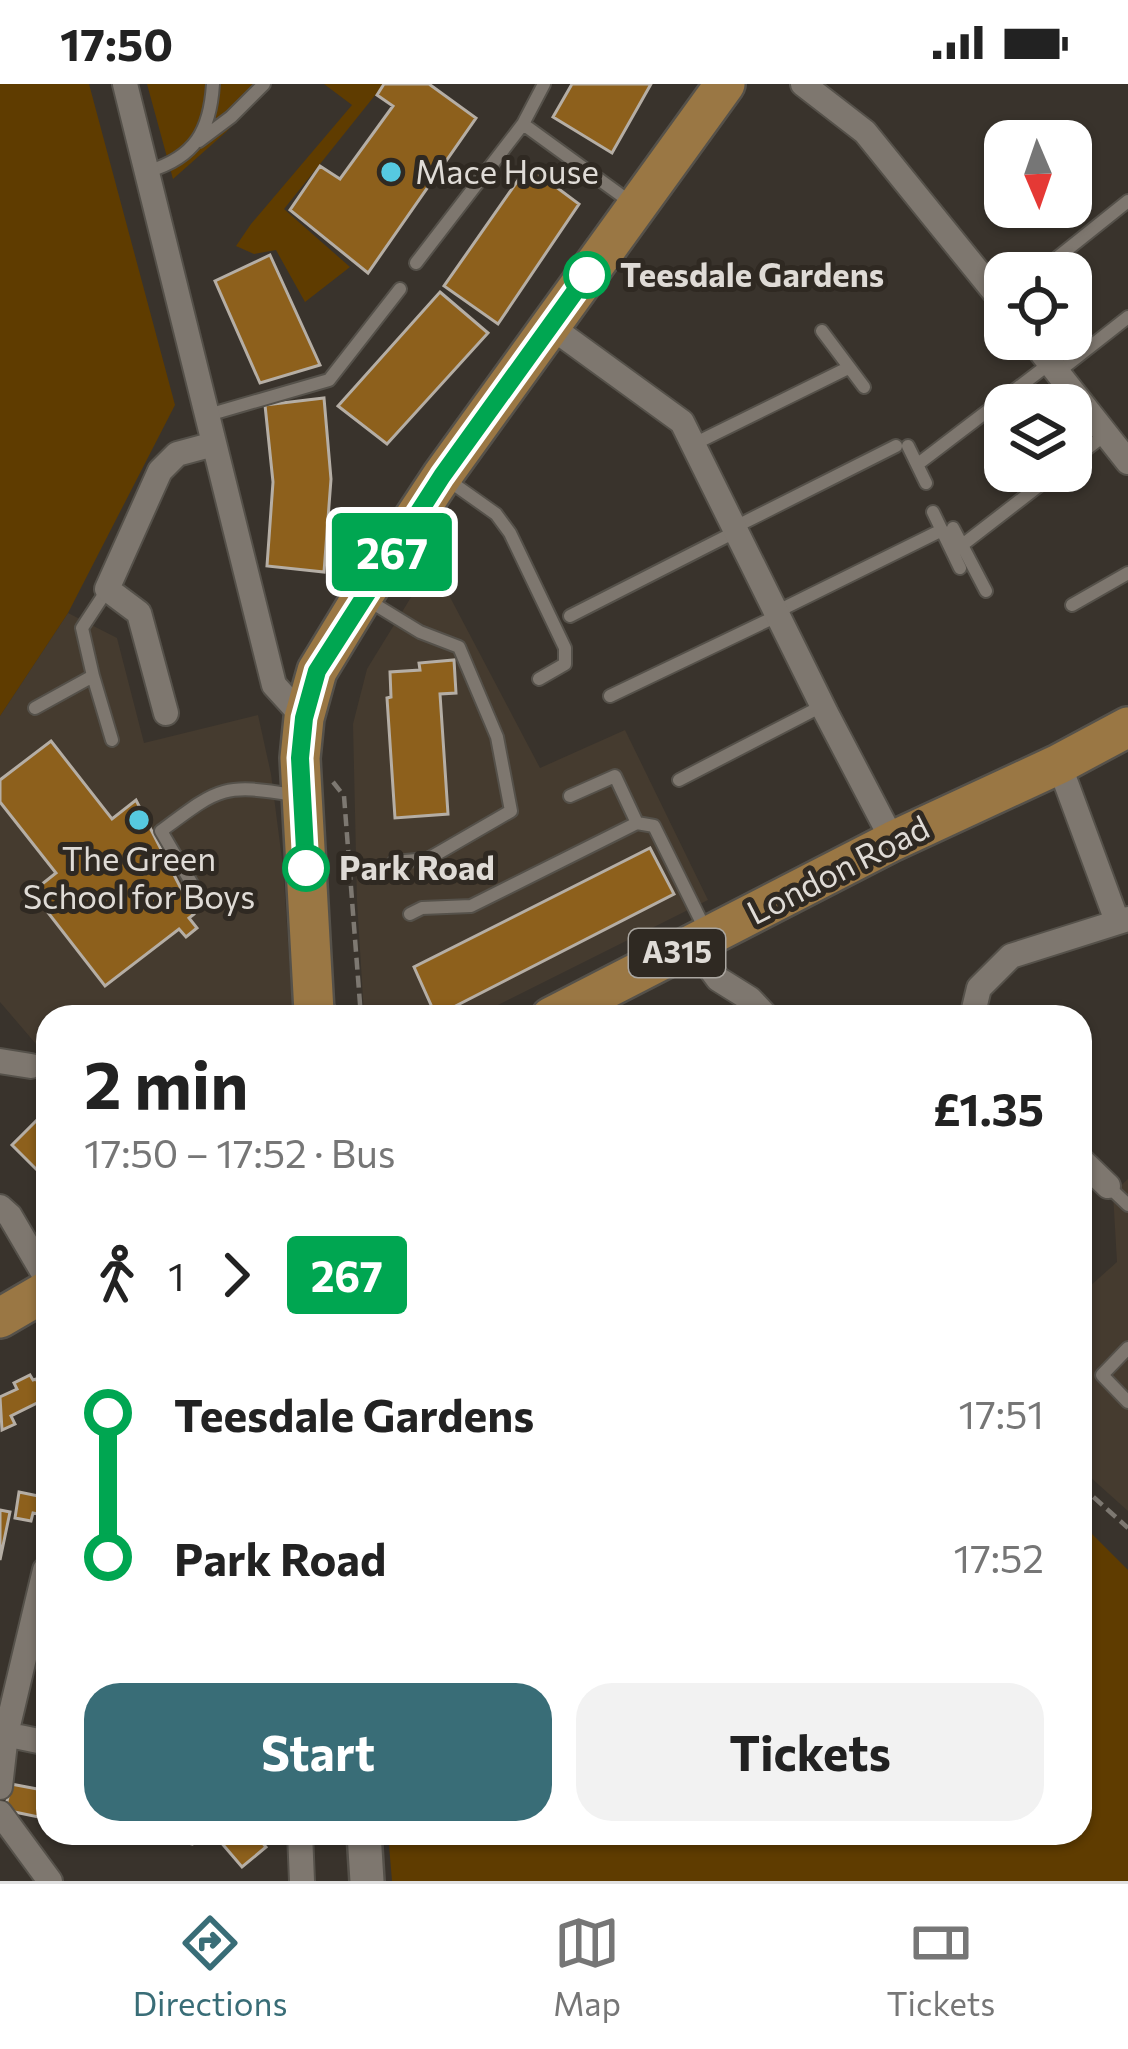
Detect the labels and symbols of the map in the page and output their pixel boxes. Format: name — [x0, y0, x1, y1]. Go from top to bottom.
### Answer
north arrow — [984, 120, 1092, 228]
place label: Mace House — [415, 150, 599, 191]
marker: Mace House — [378, 159, 404, 185]
marker: Teesdale Gardens — [565, 253, 609, 297]
place label: Teesdale Gardens — [620, 253, 884, 294]
line badge: 267 — [323, 513, 461, 591]
street label: London Road — [740, 805, 935, 932]
marker: The Green School for Boys — [126, 807, 152, 833]
place label: The Green School for Boys — [23, 837, 255, 916]
marker: Park Road — [284, 846, 328, 890]
place label: Park Road — [339, 846, 495, 887]
road number: A315 — [629, 929, 725, 977]

